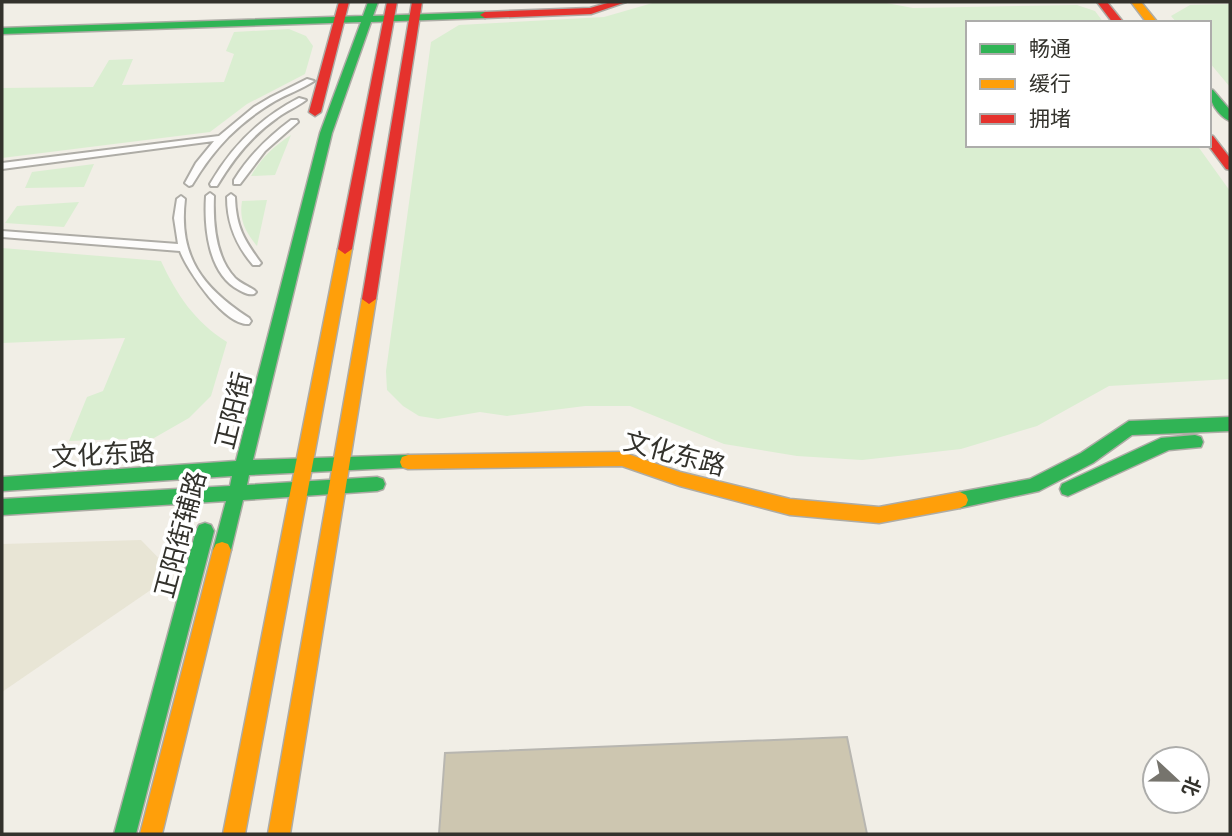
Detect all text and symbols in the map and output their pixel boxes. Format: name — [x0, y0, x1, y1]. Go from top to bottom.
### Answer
legend — [966, 21, 1211, 147]
text: 畅通 — [1029, 35, 1071, 60]
text: 缓行 — [1029, 70, 1071, 95]
text: 拥堵 — [1029, 105, 1071, 130]
street label: 正阳街 — [208, 368, 256, 452]
street label: 文化东路 — [621, 424, 729, 480]
street label: 文化东路 — [50, 435, 156, 471]
street label: 正阳街辅路 — [147, 467, 211, 601]
north arrow — [1141, 745, 1211, 815]
text: 北 — [1178, 773, 1206, 800]

